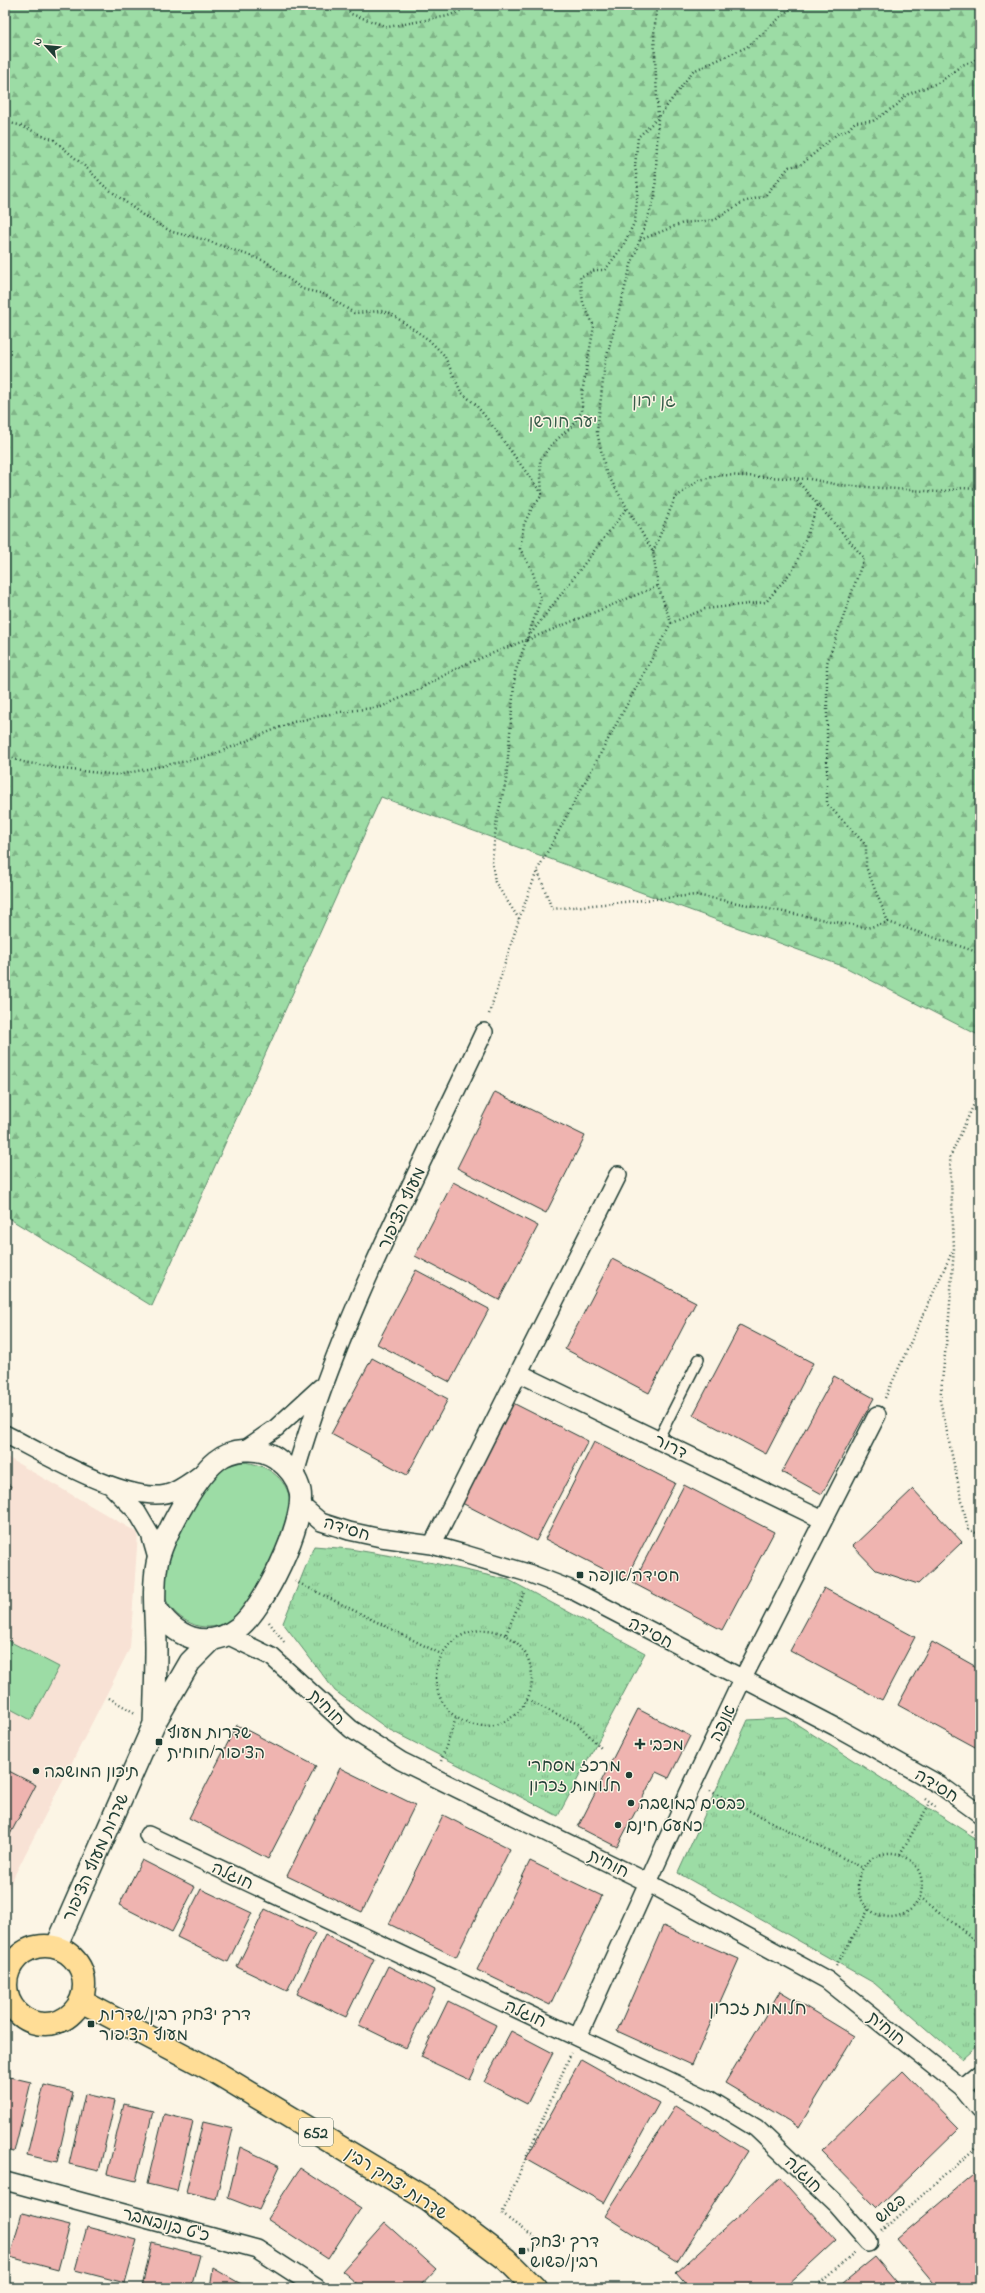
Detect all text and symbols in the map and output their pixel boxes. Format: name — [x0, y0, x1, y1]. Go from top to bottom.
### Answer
north arrow — [26, 26, 66, 66]
text: N — [29, 35, 47, 49]
park label: גן ירון — [632, 389, 676, 414]
park label: יער חורשן — [529, 410, 597, 435]
street label: מעוף הציפור — [372, 1163, 433, 1254]
street label: דרור — [649, 1429, 691, 1466]
street label: חסידה — [320, 1511, 373, 1548]
place label: חסידה/אנפה — [588, 1564, 680, 1589]
marker: חסידה/אנפה — [575, 1570, 585, 1580]
street label: חסידה — [623, 1611, 677, 1656]
street label: חוחית — [302, 1684, 350, 1732]
street label: אנפה — [704, 1701, 743, 1746]
place label: שדרות מעוף הציפור/חוחית — [167, 1721, 265, 1766]
place label: מכבי — [649, 1733, 684, 1758]
marker: שדרות מעוף הציפור/חוחית — [154, 1737, 164, 1747]
marker: מכבי — [634, 1738, 646, 1750]
place label: מרכז מסחרי חלומות זכרון — [527, 1754, 621, 1799]
place label: תיכון המושבה — [44, 1760, 139, 1785]
street label: חסידה — [909, 1763, 963, 1810]
marker: תיכון המושבה — [31, 1766, 41, 1776]
marker: מרכז מסחרי חלומות זכרון — [624, 1770, 634, 1780]
street label: שדרות מעוף הציפור — [57, 1789, 136, 1926]
place label: כבסים במושבה — [639, 1792, 745, 1817]
marker: כבסים במושבה — [626, 1798, 636, 1808]
place label: כמעט חינם — [626, 1814, 702, 1839]
marker: כמעט חינם — [613, 1820, 623, 1830]
street label: חוחית — [584, 1844, 633, 1885]
street label: חוגלה — [207, 1856, 257, 1897]
street label: חוגלה — [500, 1994, 550, 2035]
district label: חלומות זכרון — [709, 1997, 807, 2023]
place label: דרך יצחק רבין/שדרות מעוף הציפור — [98, 2003, 251, 2048]
street label: חוחית — [862, 2006, 911, 2052]
marker: דרך יצחק רבין/שדרות מעוף הציפור — [86, 2019, 96, 2029]
road number: 652 — [299, 2118, 333, 2146]
street label: שדרות יצחק רבין — [340, 2142, 453, 2227]
street label: חוגלה — [779, 2151, 827, 2199]
street label: פשוש — [870, 2188, 912, 2230]
street label: כ"ט בנובמבר — [119, 2202, 212, 2249]
place label: דרך יצחק רבין/פשוש — [530, 2230, 599, 2275]
marker: דרך יצחק רבין/פשוש — [517, 2246, 527, 2256]

